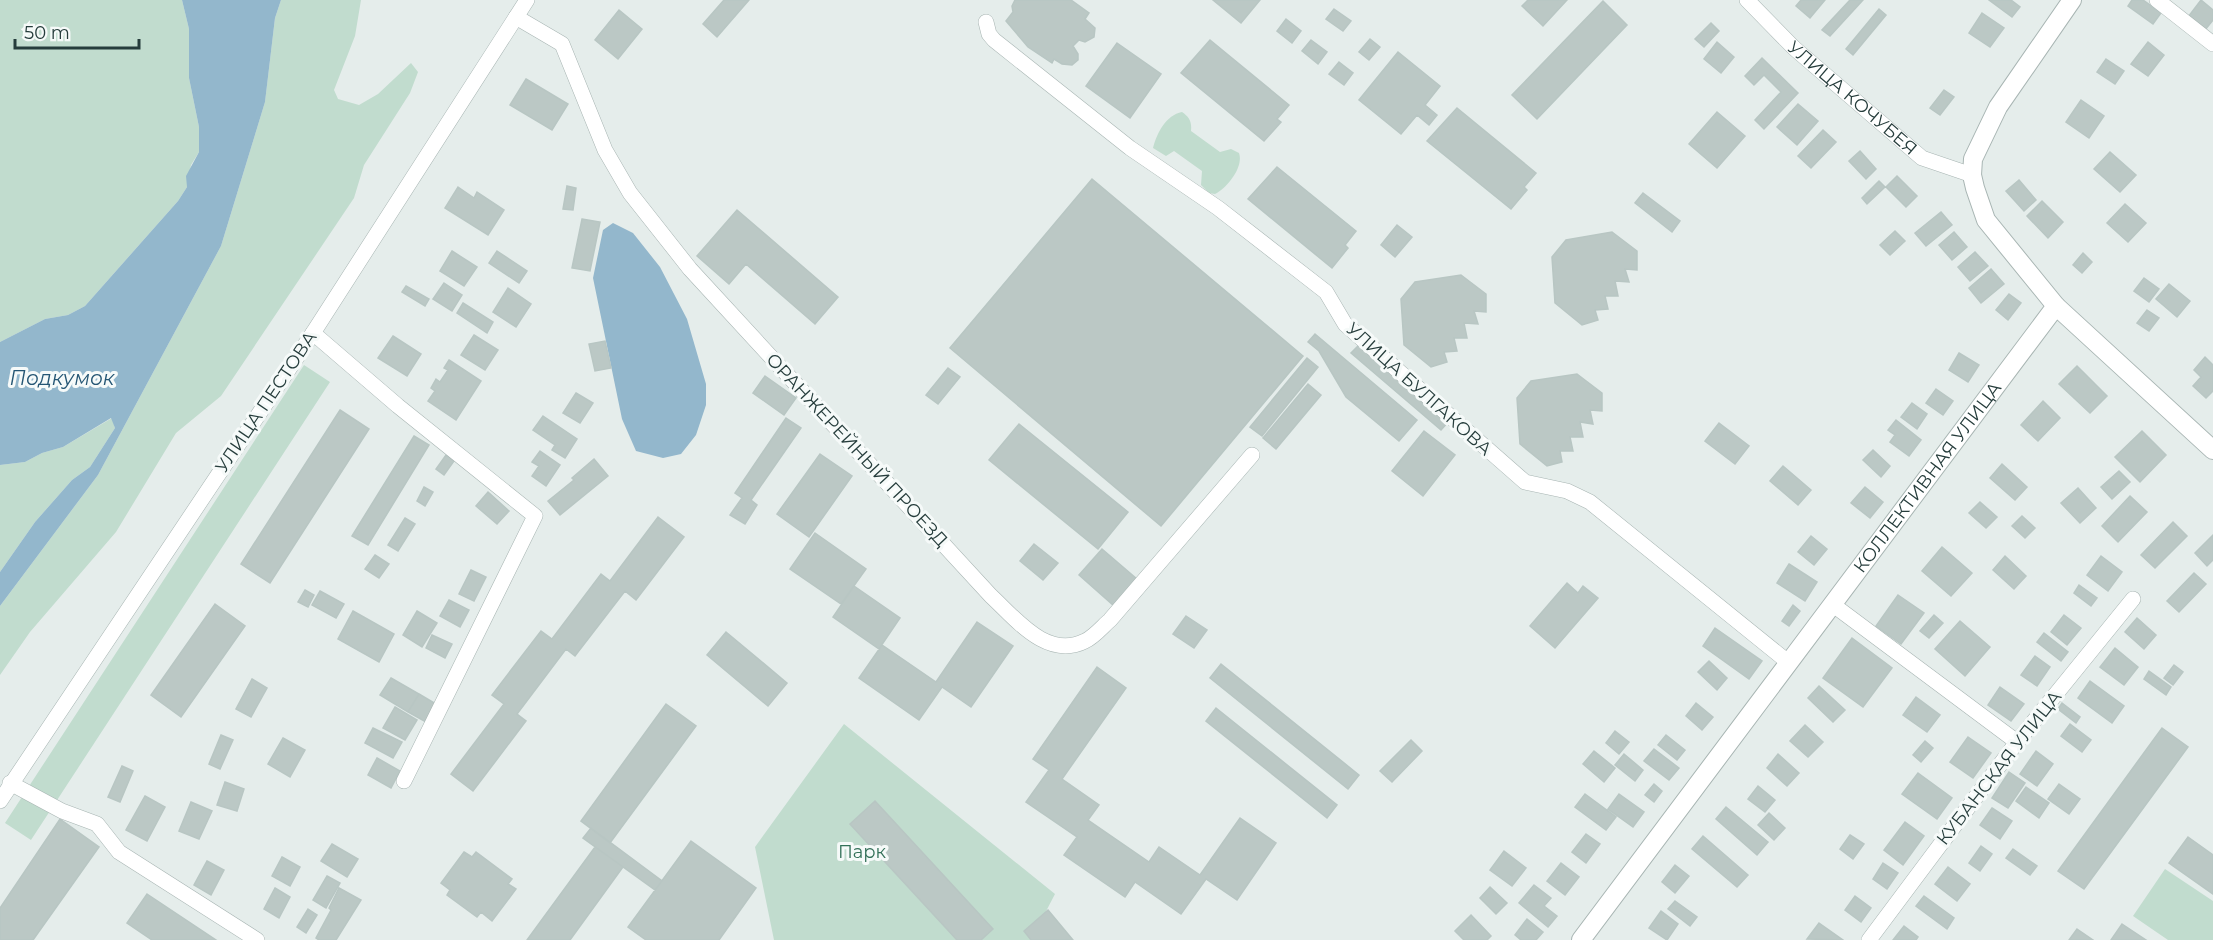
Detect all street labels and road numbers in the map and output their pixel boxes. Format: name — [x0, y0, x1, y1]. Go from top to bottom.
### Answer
street label: УЛИЦА КОЧУБЕЯ — [1783, 36, 1922, 160]
street label: УЛИЦА БУЛГАКОВА — [1342, 318, 1497, 460]
street label: УЛИЦА ПЕСТОВА — [211, 327, 322, 477]
street label: ОРАНЖЕРЕЙНЫЙ ПРОЕЗД — [761, 349, 953, 551]
street label: КОЛЛЕКТИВНАЯ УЛИЦА — [1849, 377, 2007, 577]
street label: КУБАНСКАЯ УЛИЦА — [1932, 686, 2067, 850]

